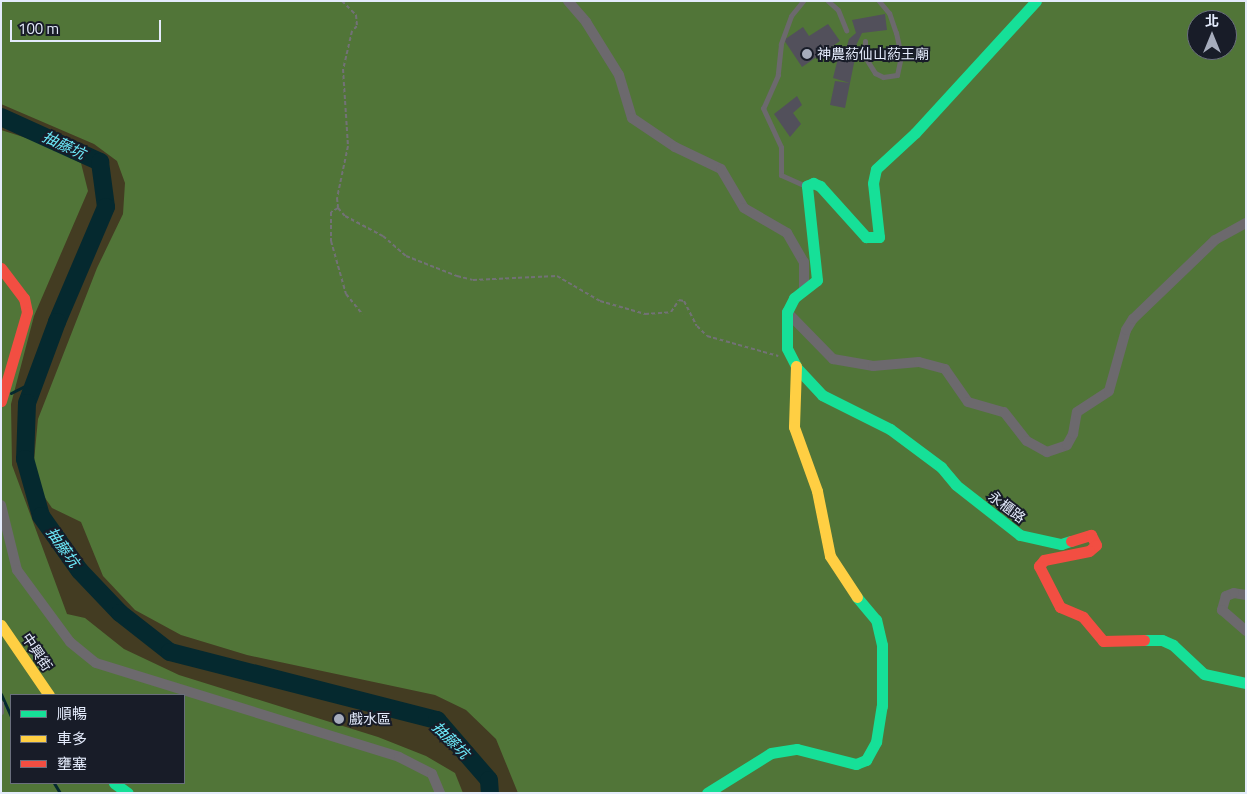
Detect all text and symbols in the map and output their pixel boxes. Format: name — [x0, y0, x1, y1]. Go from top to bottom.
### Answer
scale bar — [12, 10, 164, 42]
north arrow — [1187, 10, 1237, 60]
text: 北 — [1205, 10, 1219, 31]
text: 100 m — [18, 17, 59, 40]
place label: 神農葯仙山葯王廟 — [817, 46, 929, 62]
marker: 神農葯仙山葯王廟 — [801, 48, 813, 60]
water label: 抽藤坑 — [40, 127, 88, 163]
street label: 永櫃路 — [985, 488, 1029, 526]
water label: 抽藤坑 — [43, 523, 83, 571]
street label: 中興街 — [18, 630, 56, 674]
legend — [10, 694, 185, 784]
text: 順暢 — [57, 702, 87, 725]
place label: 戲水區 — [349, 711, 391, 727]
marker: 戲水區 — [333, 713, 345, 725]
water label: 抽藤坑 — [429, 718, 473, 762]
text: 車多 — [57, 727, 87, 750]
text: 壅塞 — [57, 752, 87, 775]

